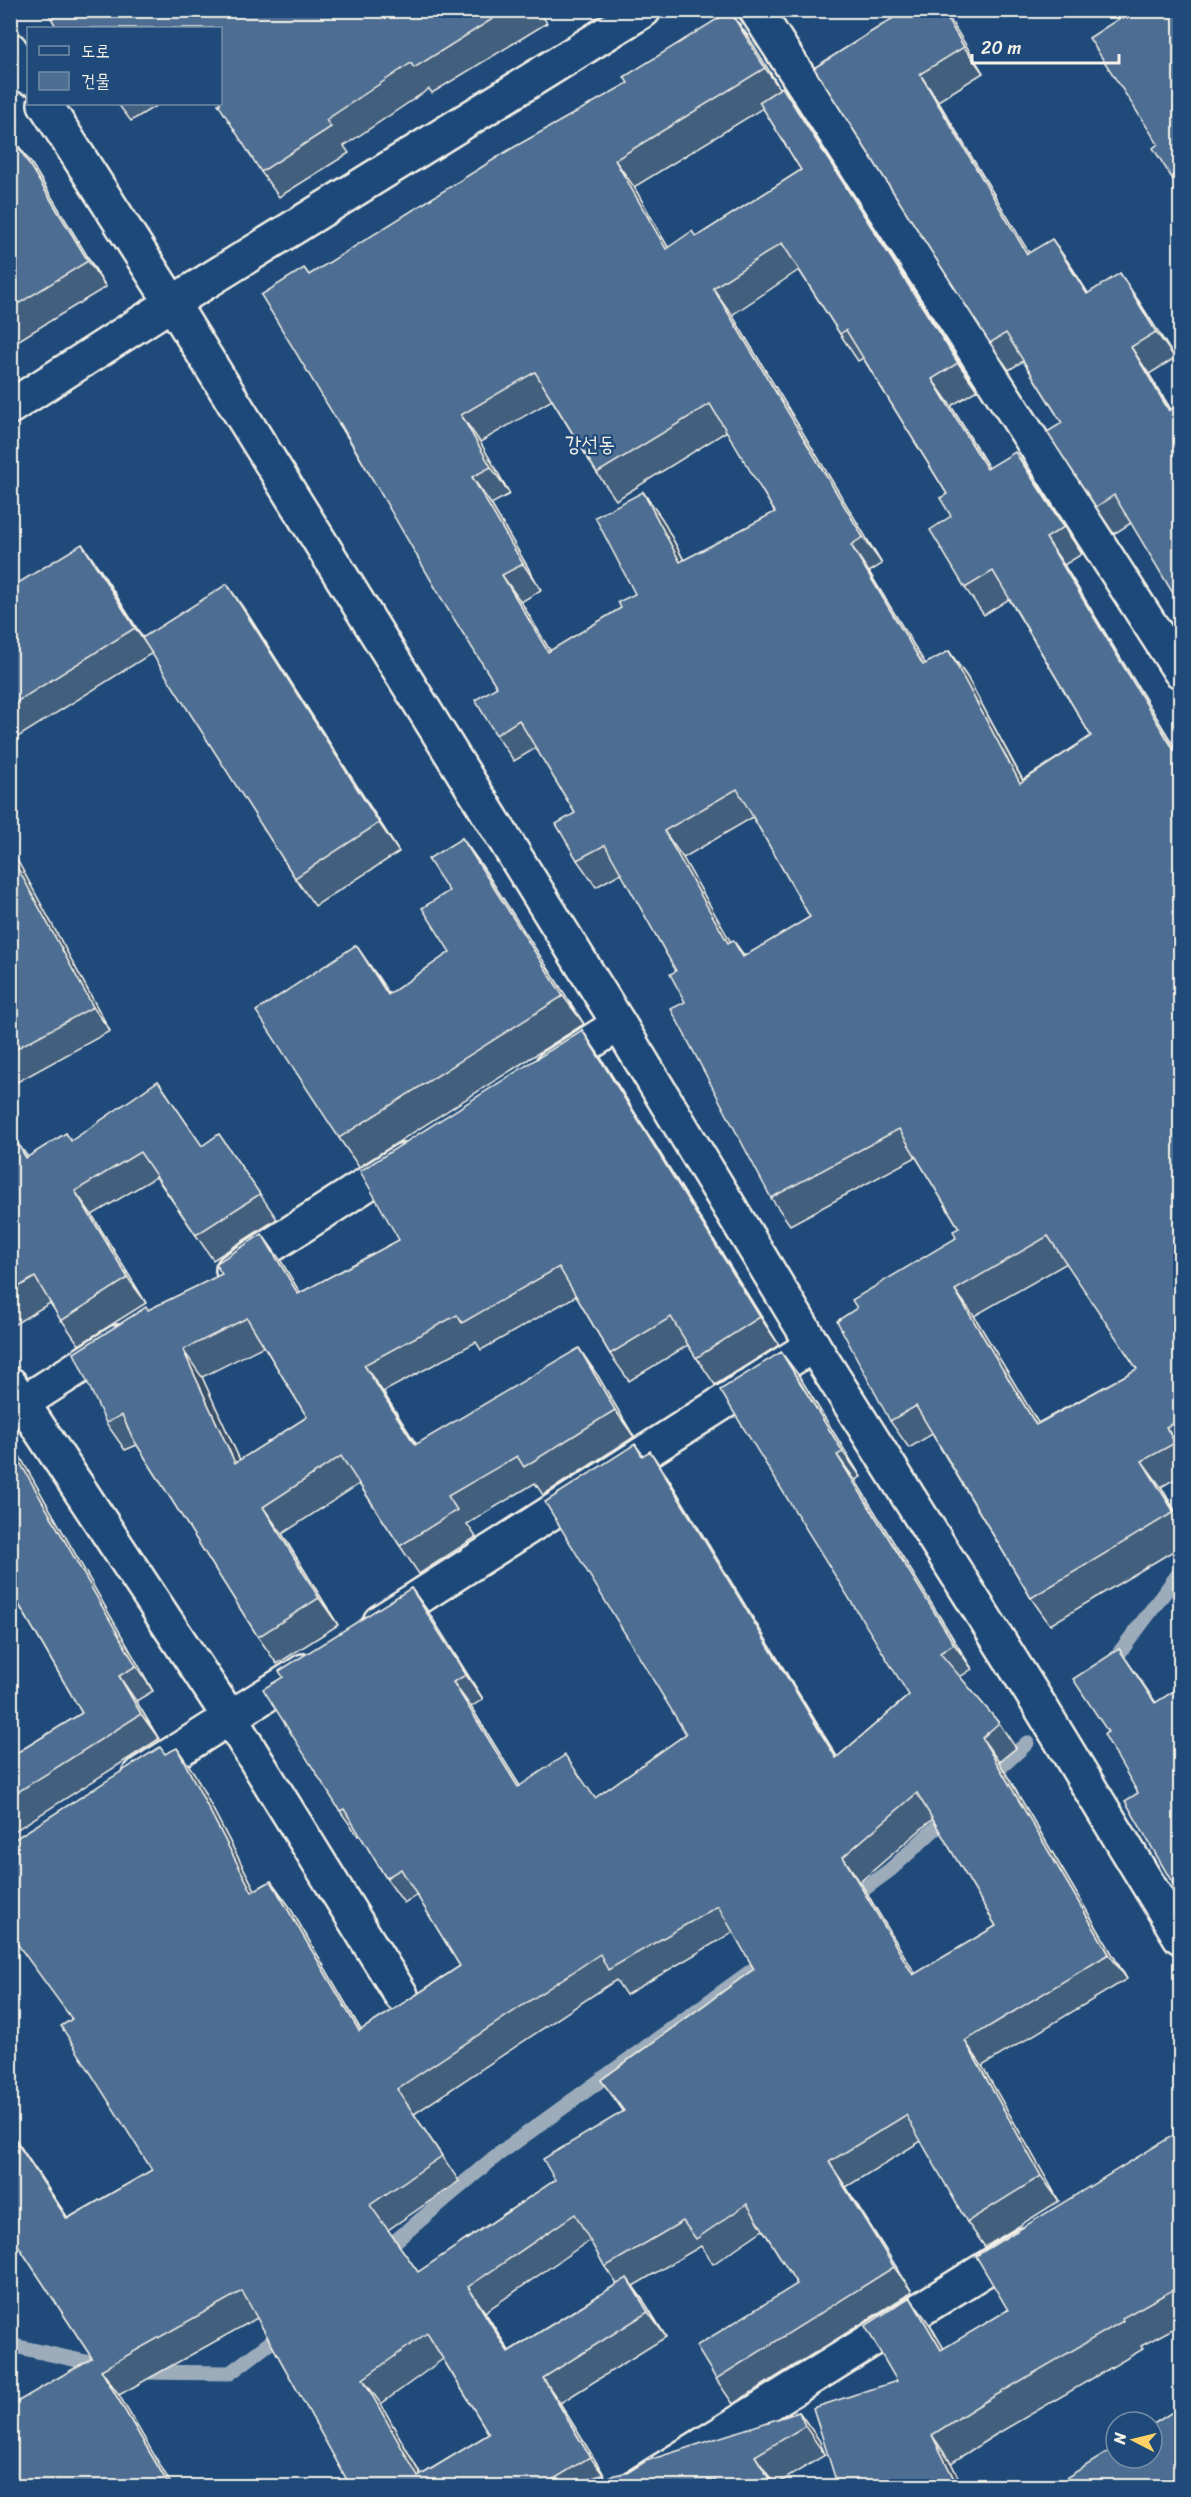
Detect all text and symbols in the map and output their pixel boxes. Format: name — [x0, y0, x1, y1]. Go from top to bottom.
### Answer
legend — [27, 27, 222, 105]
scale bar — [972, 27, 1119, 65]
text: 20 m — [981, 32, 1021, 64]
text: 도로 — [81, 35, 110, 67]
text: 건물 — [81, 65, 110, 97]
district label: 강선동 — [565, 425, 615, 463]
north arrow — [1104, 2410, 1164, 2470]
text: N — [1104, 2430, 1135, 2446]

